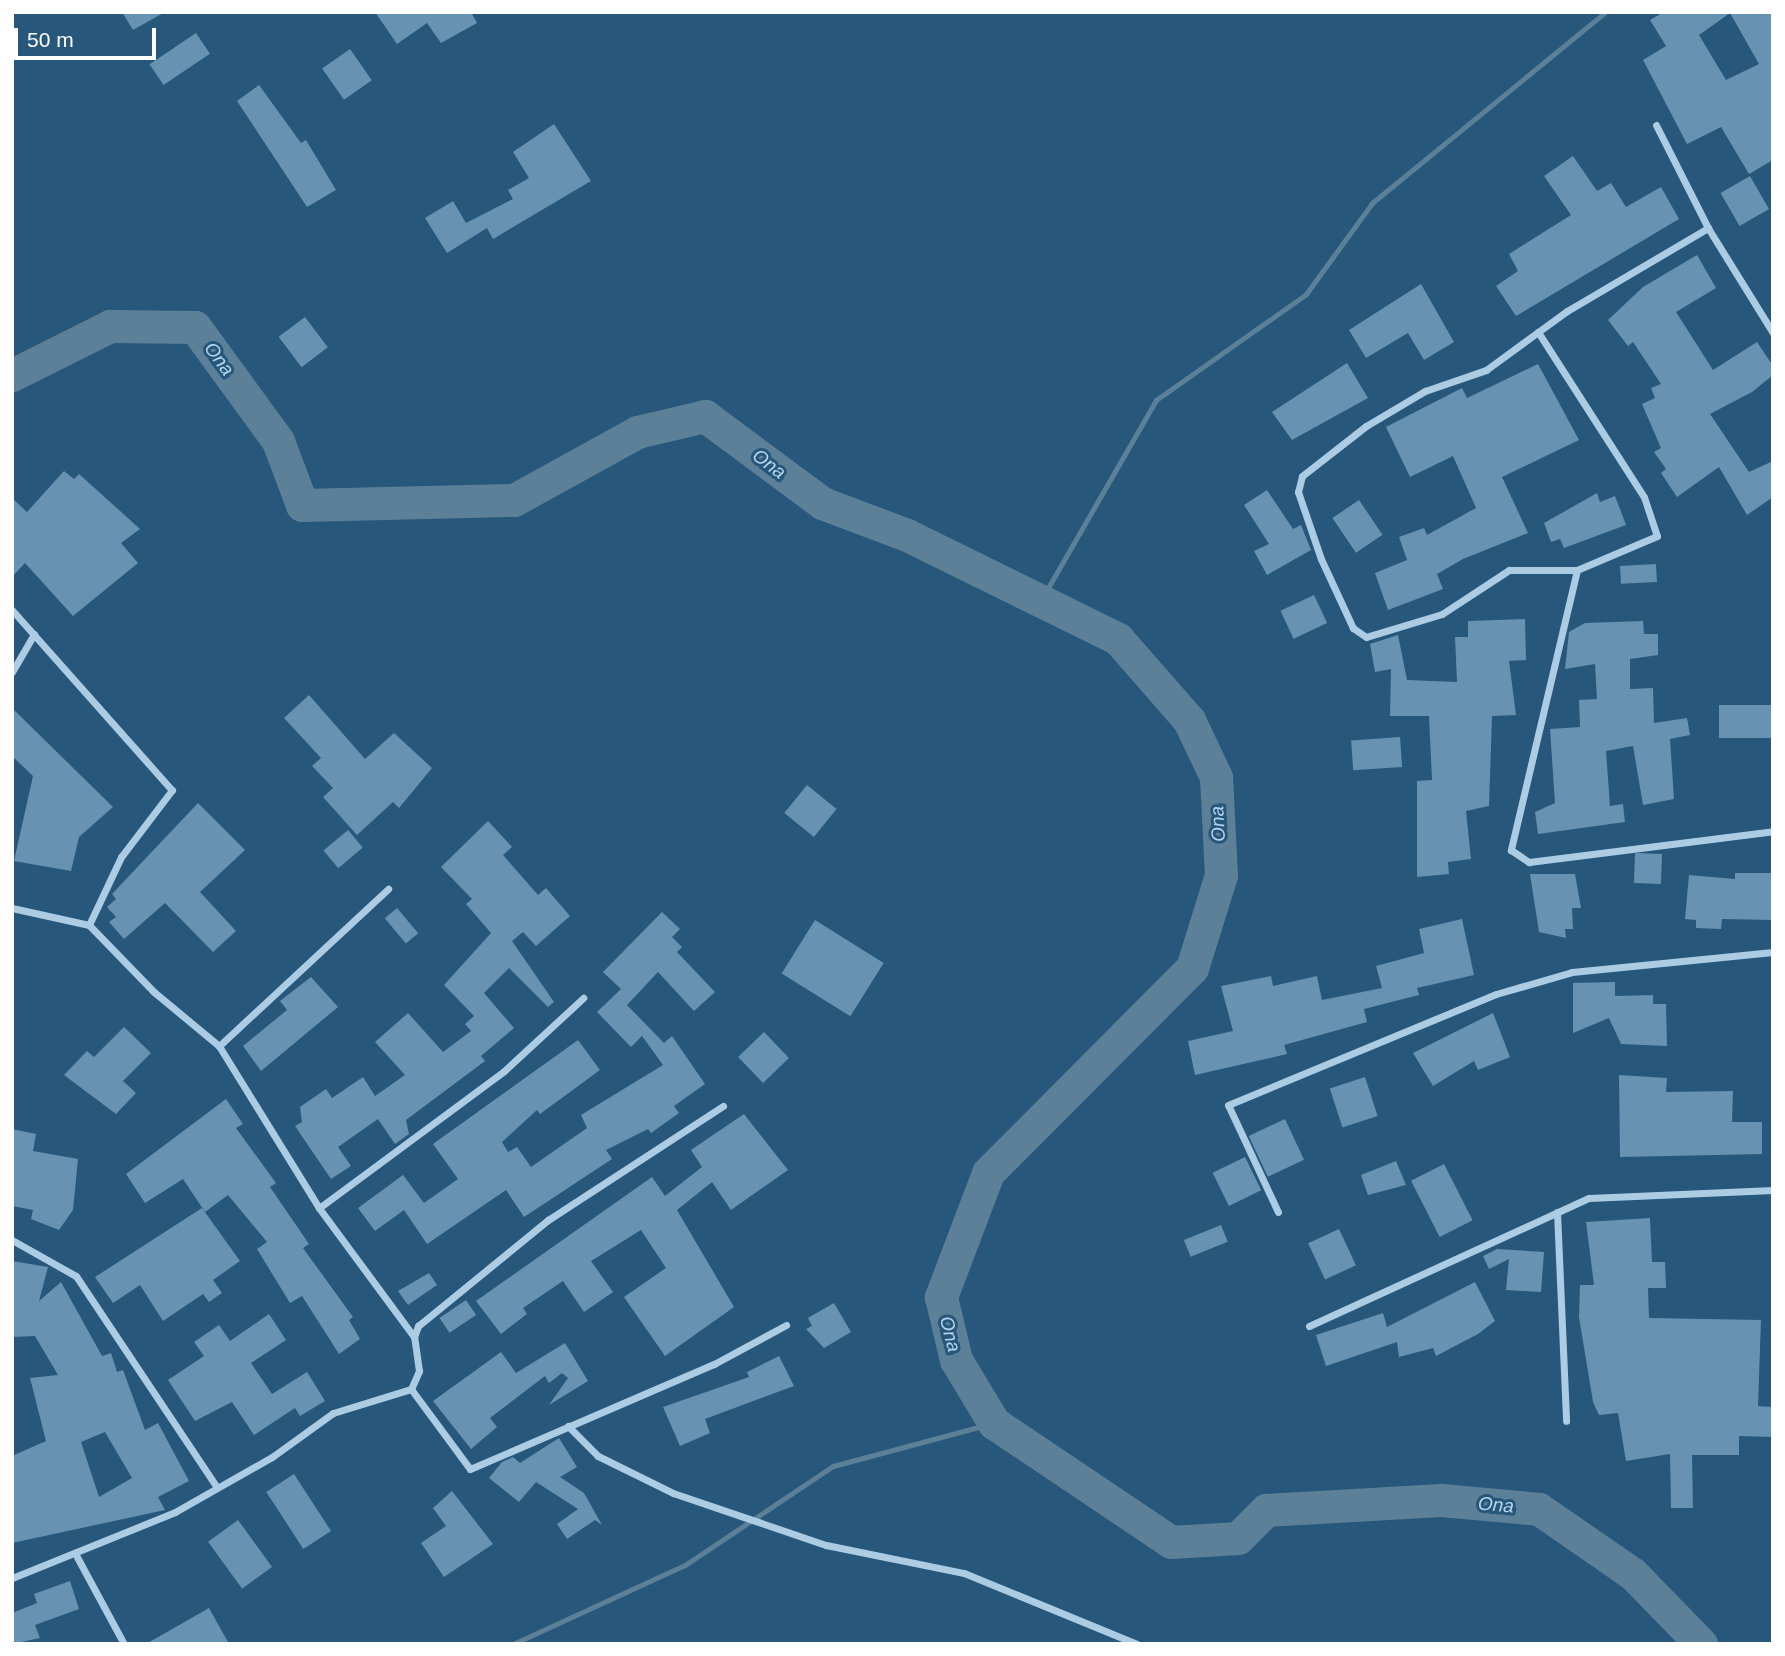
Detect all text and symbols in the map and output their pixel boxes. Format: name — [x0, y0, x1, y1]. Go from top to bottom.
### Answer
scale bar — [18, 14, 159, 58]
text: 50 m — [27, 28, 74, 51]
water label: Ona — [199, 338, 239, 380]
water label: Ona — [748, 444, 790, 484]
water label: Ona — [1206, 805, 1230, 843]
water label: Ona — [935, 1314, 965, 1354]
water label: Ona — [1477, 1492, 1515, 1518]

